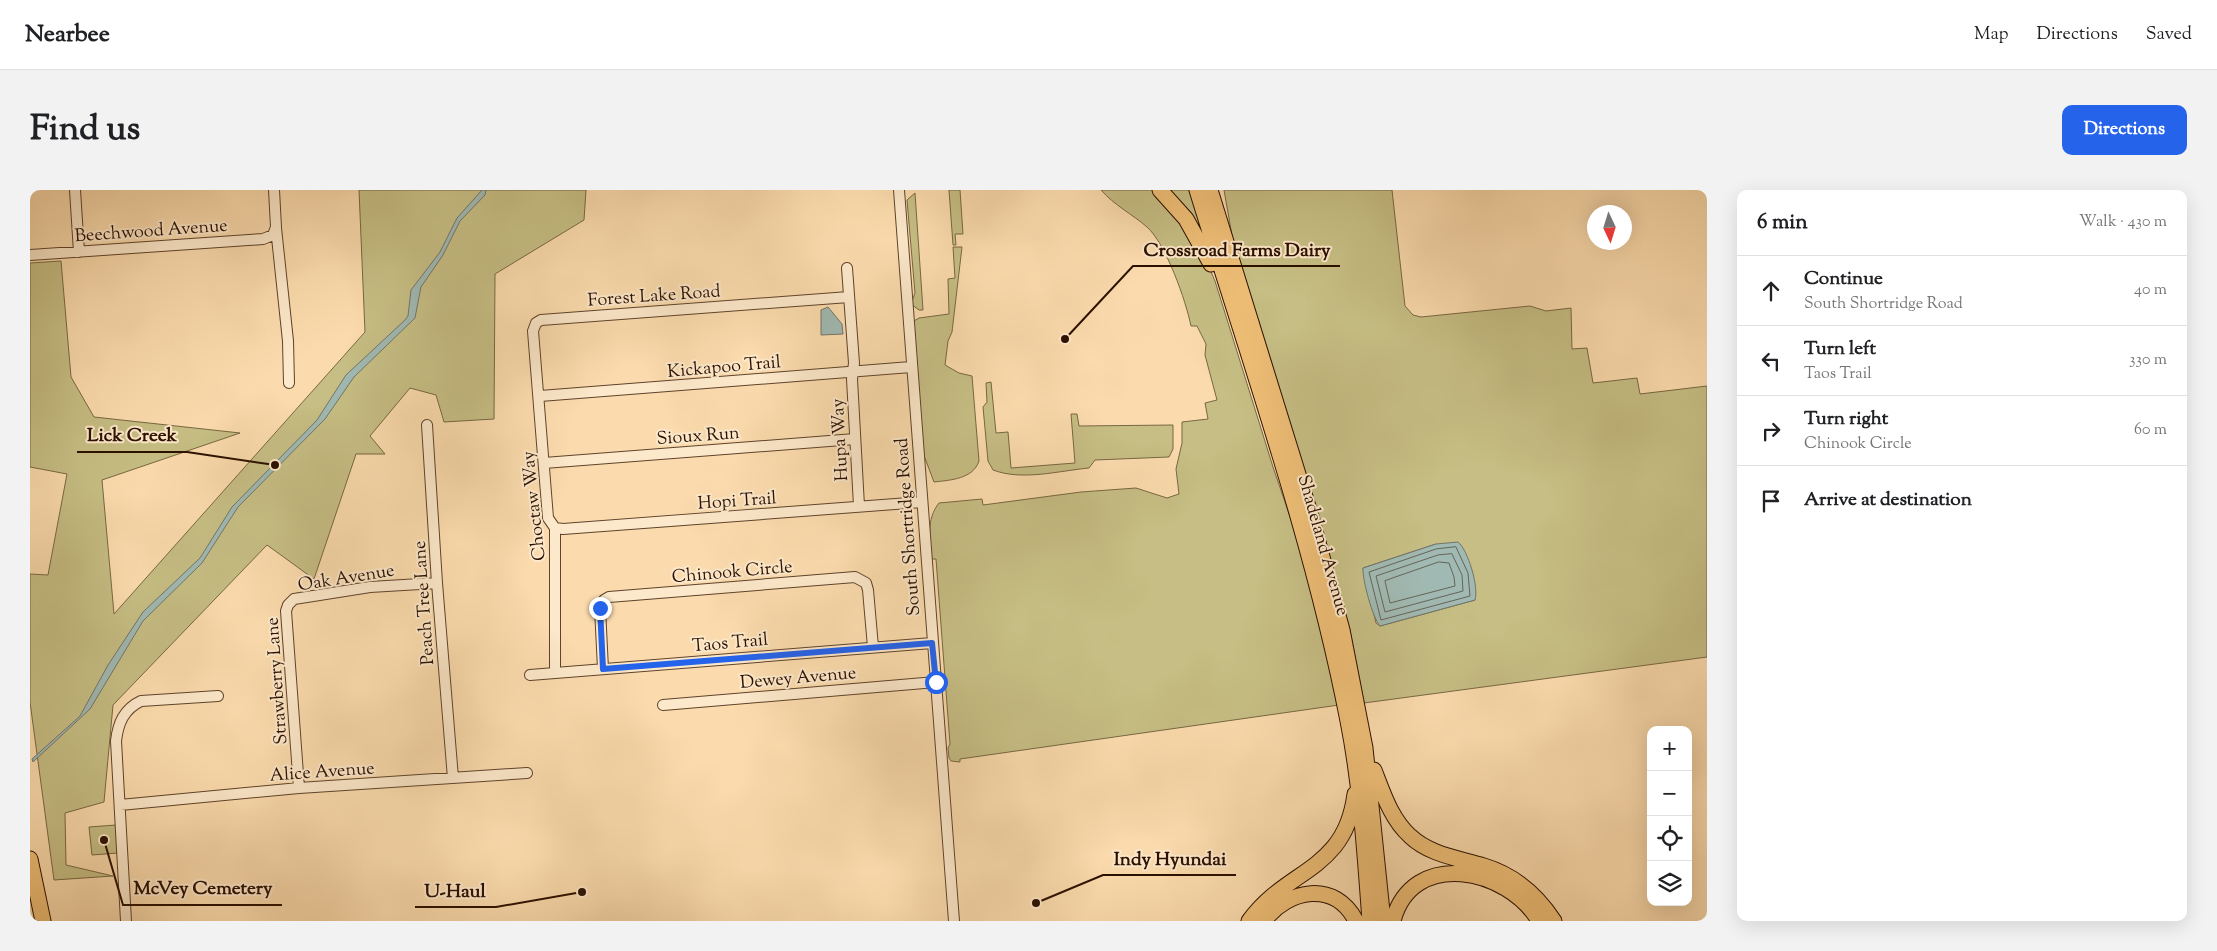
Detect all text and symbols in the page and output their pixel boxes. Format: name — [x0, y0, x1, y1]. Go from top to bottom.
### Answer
text: Nearbee — [25, 18, 110, 52]
text: Map — [1974, 22, 2009, 48]
text: Directions — [2037, 22, 2118, 48]
text: Saved — [2146, 22, 2192, 48]
text: Find us — [30, 105, 140, 156]
button: Directions — [2062, 105, 2187, 155]
north arrow — [1587, 205, 1632, 250]
text: 6 min — [1757, 208, 1808, 238]
text: Walk · 430 m — [2079, 211, 2167, 234]
street label: Beechwood Avenue — [74, 214, 229, 250]
callout: Crossroad Farms Dairy — [1133, 232, 1340, 266]
text: Crossroad Farms Dairy — [1143, 238, 1331, 265]
text: Continue — [1804, 266, 1883, 293]
icon: ahead — [1757, 277, 1785, 305]
street label: Forest Lake Road — [587, 279, 721, 315]
text: 40 m — [2134, 279, 2167, 302]
text: South Shortridge Road — [1804, 293, 1963, 316]
text: Turn left — [1804, 336, 1876, 363]
icon: left — [1757, 347, 1785, 375]
text: 330 m — [2129, 349, 2167, 372]
street label: Kickapoo Trail — [666, 350, 782, 386]
text: Taos Trail — [1804, 363, 1872, 386]
street label: Hupa Way — [826, 398, 856, 482]
text: Turn right — [1804, 406, 1888, 433]
icon: right — [1757, 417, 1785, 445]
callout: Lick Creek — [77, 418, 187, 452]
text: 60 m — [2134, 419, 2167, 442]
street label: Sioux Run — [656, 421, 741, 453]
text: Lick Creek — [87, 423, 178, 450]
text: Chinook Circle — [1804, 433, 1912, 456]
street label: South Shortridge Road — [890, 437, 928, 617]
street label: Choctaw Way — [516, 450, 554, 562]
street label: Shadeland Avenue — [1290, 472, 1355, 619]
street label: Hopi Trail — [697, 486, 777, 518]
icon: arrive — [1757, 487, 1785, 515]
text: Arrive at destination — [1804, 487, 1972, 514]
street label: Peach Tree Lane — [408, 540, 442, 666]
street label: Chinook Circle — [671, 555, 794, 591]
street label: Oak Avenue — [296, 559, 396, 599]
route end — [589, 597, 612, 620]
street label: Strawberry Lane — [261, 616, 295, 745]
street label: Taos Trail — [691, 628, 769, 660]
street label: Dewey Avenue — [739, 661, 857, 697]
route start — [925, 671, 948, 694]
map controls — [1647, 726, 1692, 906]
button: + — [1647, 726, 1692, 771]
street label: Alice Avenue — [269, 756, 375, 790]
button: − — [1647, 771, 1692, 816]
button: locate — [1647, 816, 1692, 861]
callout: Indy Hyundai — [1103, 841, 1236, 875]
text: Indy Hyundai — [1114, 847, 1227, 874]
button: layers — [1647, 861, 1692, 906]
callout: McVey Cemetery — [123, 871, 282, 905]
callout: U-Haul — [415, 873, 496, 907]
text: McVey Cemetery — [134, 876, 273, 903]
text: U-Haul — [424, 879, 486, 906]

